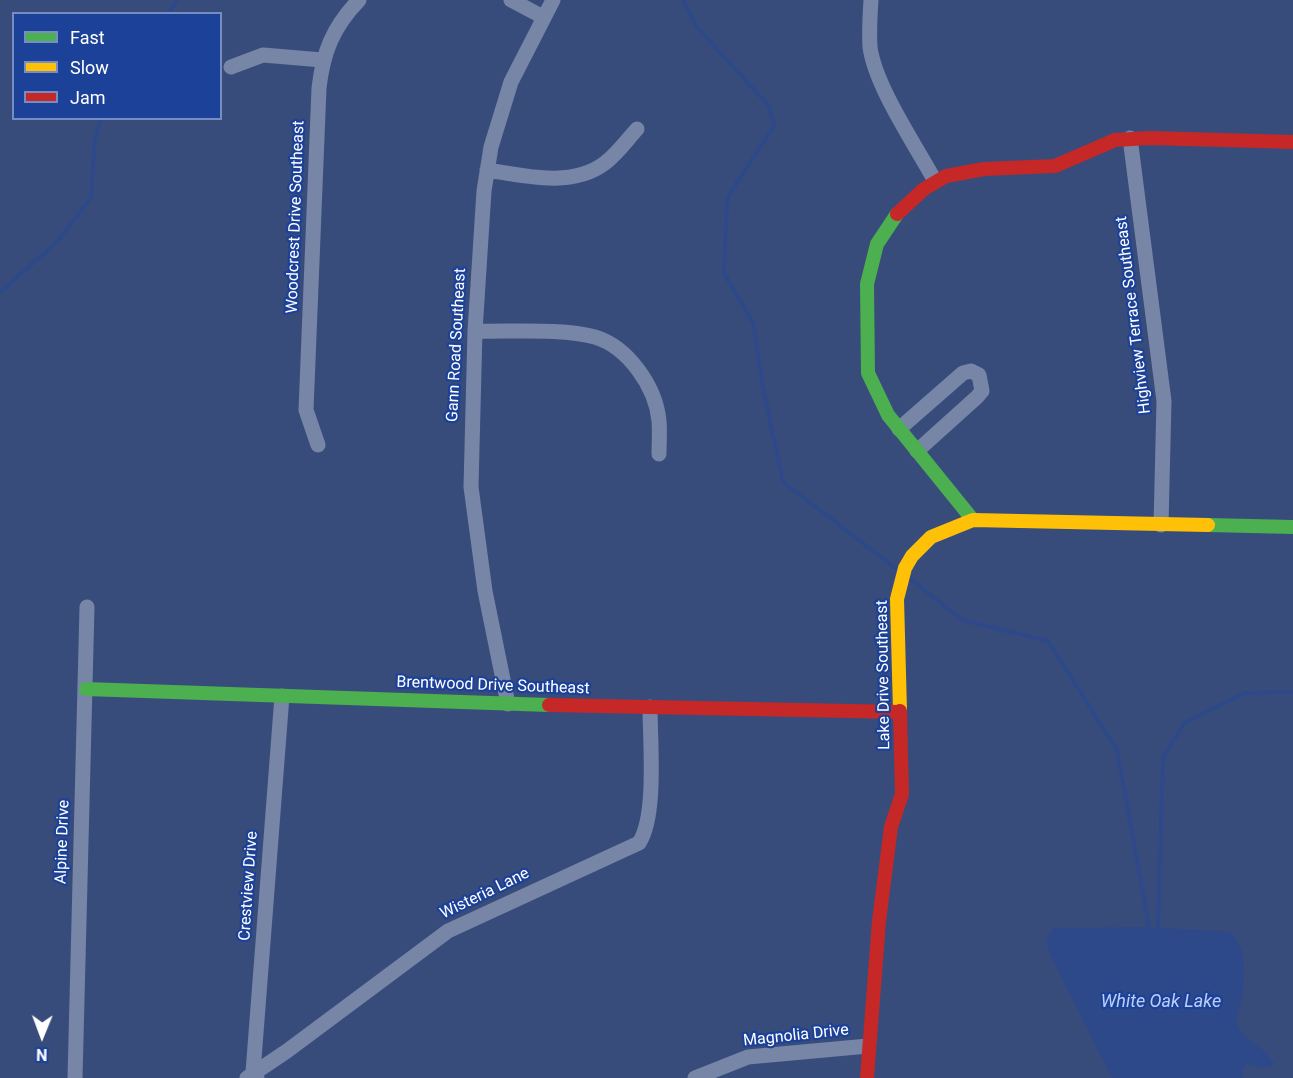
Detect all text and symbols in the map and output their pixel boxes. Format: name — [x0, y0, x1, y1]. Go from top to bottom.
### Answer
legend — [12, 12, 222, 120]
text: Fast — [70, 27, 105, 48]
text: Slow — [70, 57, 109, 78]
text: Jam — [70, 87, 106, 108]
street label: Woodcrest Drive Southeast — [283, 120, 309, 314]
street label: Highview Terrace Southeast — [1112, 215, 1156, 415]
street label: Gann Road Southeast — [443, 268, 471, 422]
street label: Lake Drive Southeast — [873, 600, 895, 750]
street label: Brentwood Drive Southeast — [396, 673, 590, 699]
street label: Alpine Drive — [52, 799, 74, 885]
street label: Crestview Drive — [236, 831, 262, 941]
street label: Wisteria Lane — [437, 864, 533, 924]
water label: White Oak Lake — [1101, 991, 1221, 1013]
north arrow — [12, 1006, 72, 1066]
street label: Magnolia Drive — [742, 1021, 850, 1051]
text: N — [36, 1045, 47, 1064]

